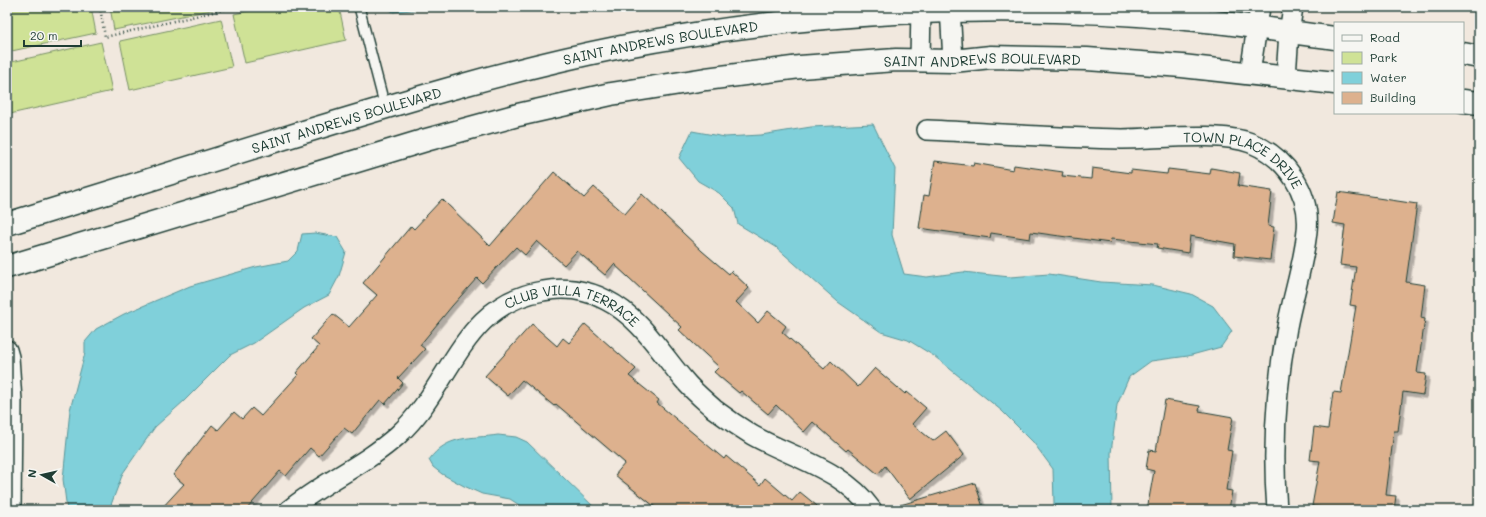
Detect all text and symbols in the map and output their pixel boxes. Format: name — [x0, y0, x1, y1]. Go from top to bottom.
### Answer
street label: SAINT ANDREWS BOULEVARD — [561, 16, 759, 69]
scale bar — [24, 22, 81, 48]
legend — [1334, 22, 1464, 114]
text: 20 m — [30, 27, 58, 43]
text: Road — [1370, 29, 1400, 45]
street label: SAINT ANDREWS BOULEVARD — [883, 47, 1081, 71]
text: Park — [1370, 49, 1397, 65]
text: Water — [1370, 69, 1407, 85]
street label: SAINT ANDREWS BOULEVARD — [249, 82, 443, 157]
text: Building — [1370, 89, 1416, 105]
street label: TOWN PLACE DRIVE — [1183, 127, 1307, 192]
street label: CLUB VILLA TERRACE — [500, 280, 644, 330]
north arrow — [22, 455, 62, 495]
text: N — [24, 468, 40, 479]

